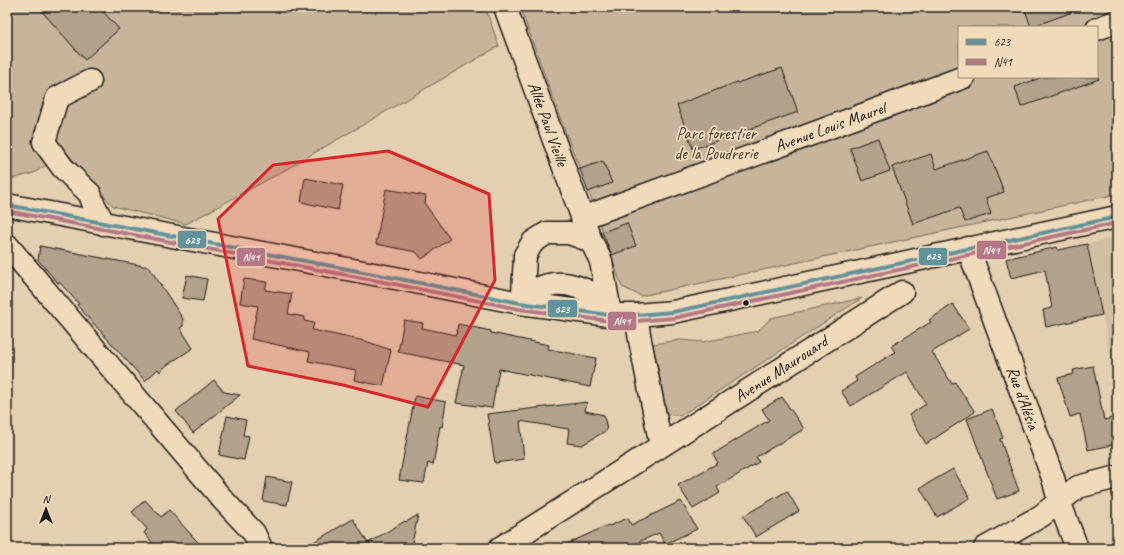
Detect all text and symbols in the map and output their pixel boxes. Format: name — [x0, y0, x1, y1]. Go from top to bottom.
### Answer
legend — [958, 26, 1098, 78]
text: 623 — [994, 34, 1012, 50]
text: N41 — [994, 54, 1013, 70]
street label: Allée Paul Vieille — [523, 79, 573, 170]
street label: Avenue Louis Maurel — [772, 96, 891, 157]
park label: Parc forestier de la Poudrerie — [675, 123, 759, 164]
line badge: 623 — [177, 230, 207, 249]
text: 623 — [184, 233, 201, 247]
line badge: N41 — [976, 240, 1007, 260]
text: N41 — [983, 243, 1000, 257]
line badge: N41 — [236, 247, 266, 267]
line badge: 623 — [918, 247, 948, 266]
text: 623 — [925, 249, 942, 263]
text: N41 — [243, 250, 260, 264]
unlabelled marker — [741, 298, 751, 308]
line badge: 623 — [547, 299, 578, 318]
text: 623 — [554, 302, 571, 316]
line badge: N41 — [607, 311, 637, 331]
text: N41 — [614, 314, 631, 328]
street label: Avenue Maurouard — [730, 330, 834, 407]
street label: Rue d'Alésia — [1002, 363, 1045, 434]
north arrow — [26, 489, 66, 529]
text: N — [43, 492, 52, 506]

